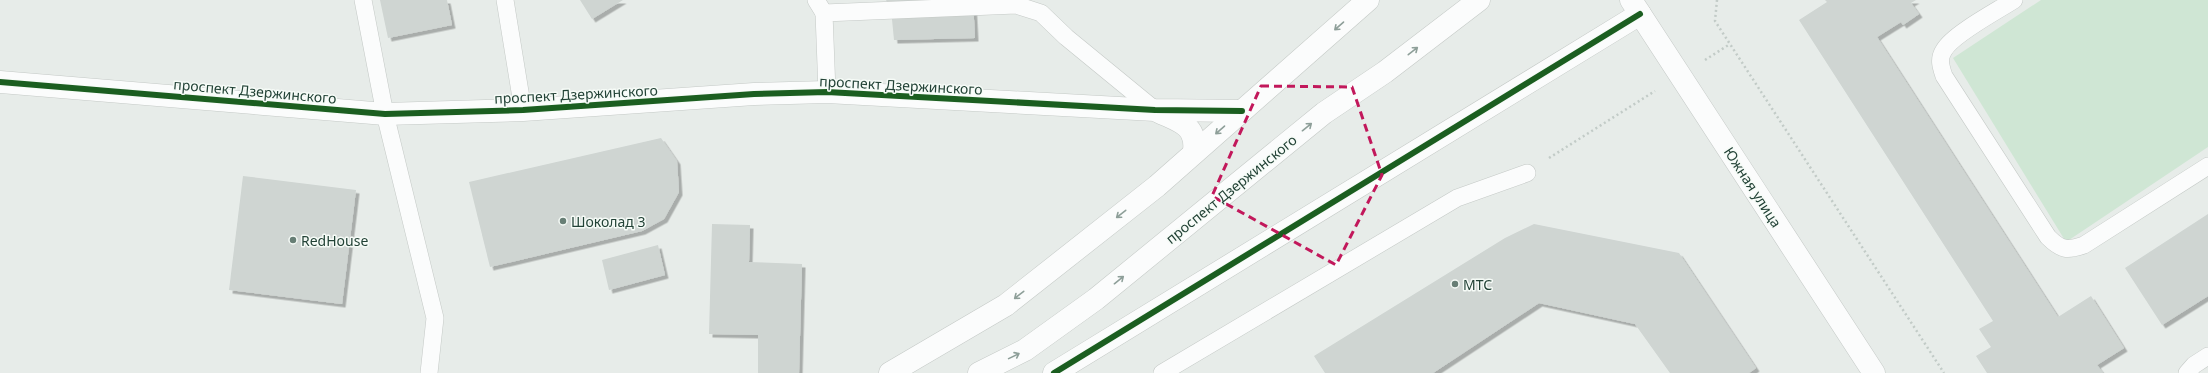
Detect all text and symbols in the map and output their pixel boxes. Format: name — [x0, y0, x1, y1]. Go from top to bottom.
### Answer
one-way arrow — [1334, 21, 1344, 30]
one-way arrow — [1407, 47, 1418, 55]
street label: проспект Дзержинского — [819, 71, 983, 99]
street label: проспект Дзержинского — [173, 74, 337, 108]
street label: проспект Дзержинского — [494, 80, 658, 108]
one-way arrow — [1302, 122, 1313, 131]
one-way arrow — [1215, 125, 1225, 135]
street label: проспект Дзержинского — [1161, 130, 1301, 248]
street label: Южная улица — [1720, 143, 1786, 231]
one-way arrow — [1115, 210, 1126, 218]
place label: Шоколад 3 — [571, 212, 645, 231]
marker: Шоколад 3 — [558, 216, 568, 226]
place label: RedHouse — [301, 231, 368, 250]
marker: RedHouse — [288, 235, 298, 245]
one-way arrow — [1114, 275, 1125, 284]
place label: МТС — [1463, 275, 1492, 294]
marker: МТС — [1450, 279, 1460, 289]
one-way arrow — [1013, 290, 1024, 299]
one-way arrow — [1008, 351, 1020, 359]

